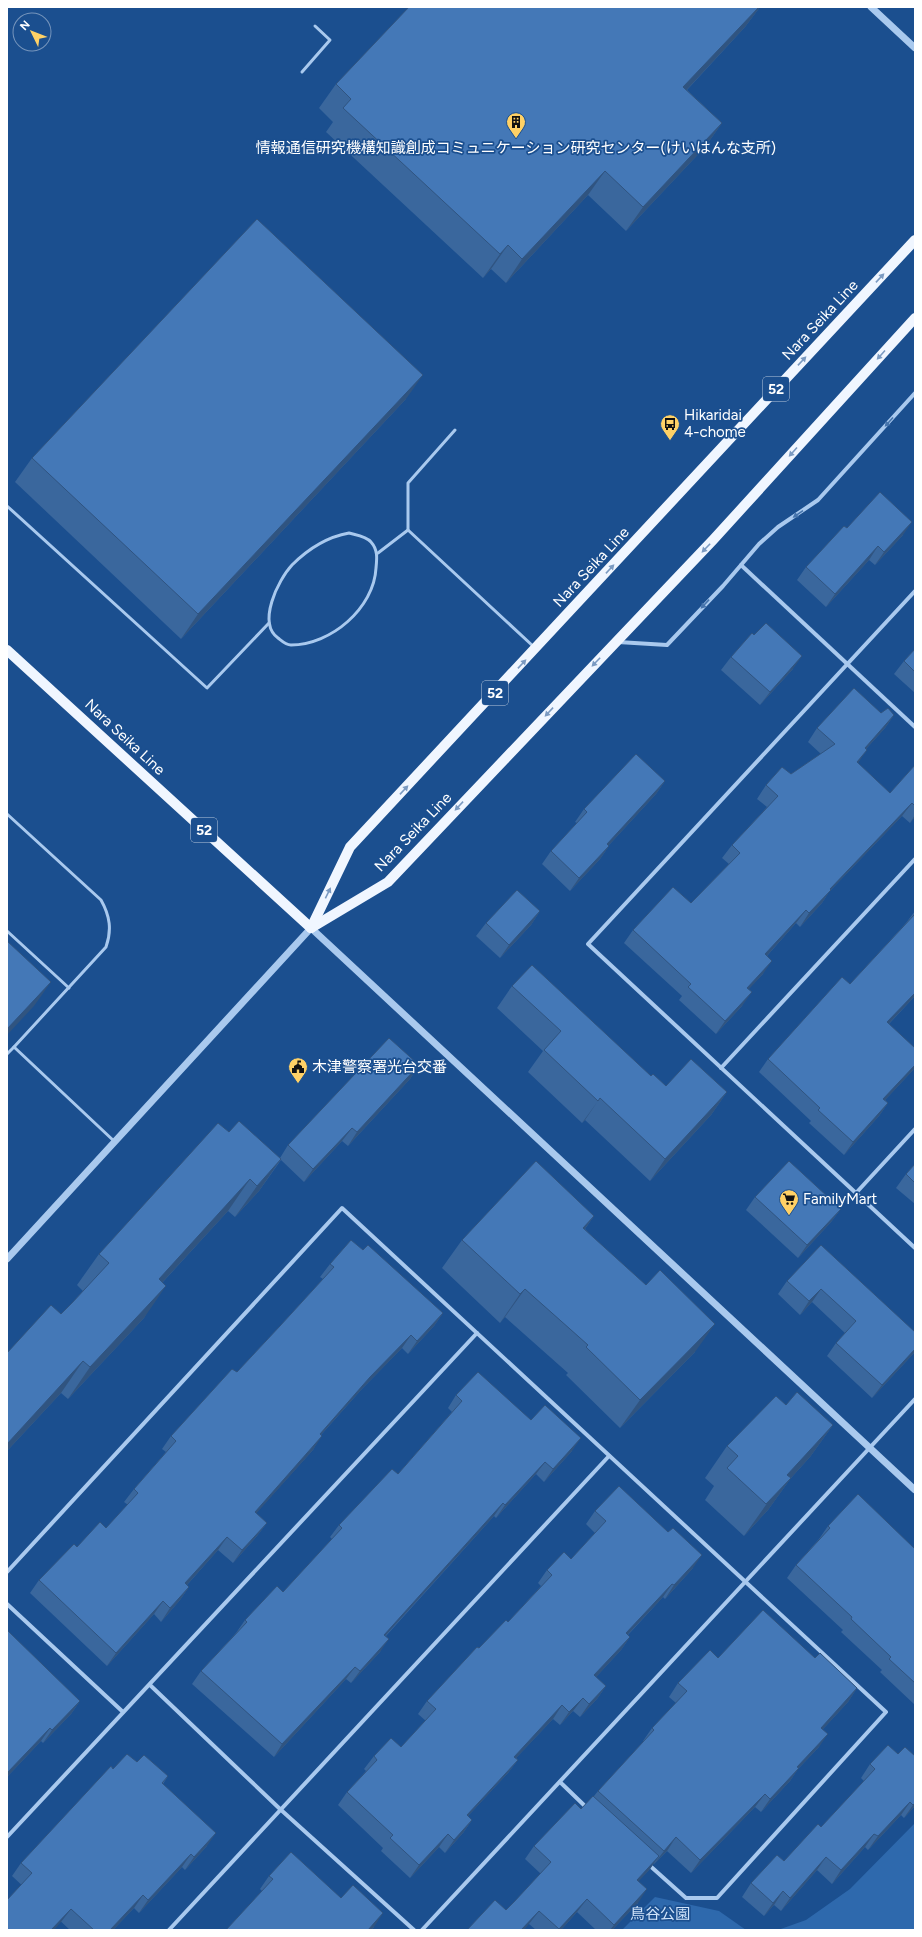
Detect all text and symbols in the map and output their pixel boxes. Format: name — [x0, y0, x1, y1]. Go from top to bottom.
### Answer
north arrow — [12, 12, 52, 52]
text: N — [17, 18, 33, 33]
building icon: 情報通信研究機構知識創成コミュニケーション研究センター(けいはんな支所) — [505, 111, 527, 139]
place label: 情報通信研究機構知識創成コミュニケーション研究センター(けいはんな支所) — [256, 139, 776, 157]
one-way arrow — [875, 273, 884, 283]
street label: Nara Seika Line — [778, 276, 862, 364]
one-way arrow — [877, 351, 886, 360]
one-way arrow — [798, 356, 807, 366]
road number: 52 — [763, 377, 789, 401]
place label: Hikaridai 4-chome — [684, 406, 746, 441]
bus stop icon: Hikaridai 4-chome — [659, 413, 681, 441]
one-way arrow — [884, 417, 893, 427]
one-way arrow — [789, 446, 798, 457]
one-way arrow — [792, 510, 803, 518]
street label: Nara Seika Line — [549, 523, 633, 611]
one-way arrow — [701, 543, 710, 553]
one-way arrow — [605, 564, 614, 573]
one-way arrow — [701, 600, 710, 609]
one-way arrow — [592, 657, 601, 667]
one-way arrow — [517, 659, 526, 669]
road number: 52 — [482, 681, 508, 705]
street label: Nara Seika Line — [81, 695, 169, 779]
one-way arrow — [544, 707, 554, 717]
one-way arrow — [399, 785, 408, 794]
street label: Nara Seika Line — [371, 789, 455, 875]
one-way arrow — [455, 801, 464, 811]
road number: 52 — [191, 818, 217, 842]
one-way arrow — [325, 888, 331, 899]
public building icon: 木津警察署光台交番 — [287, 1056, 309, 1084]
place label: 木津警察署光台交番 — [312, 1058, 447, 1076]
supermarket icon: FamilyMart — [778, 1188, 800, 1216]
place label: FamilyMart — [803, 1190, 878, 1208]
park label: 鳥谷公園 — [630, 1905, 690, 1923]

